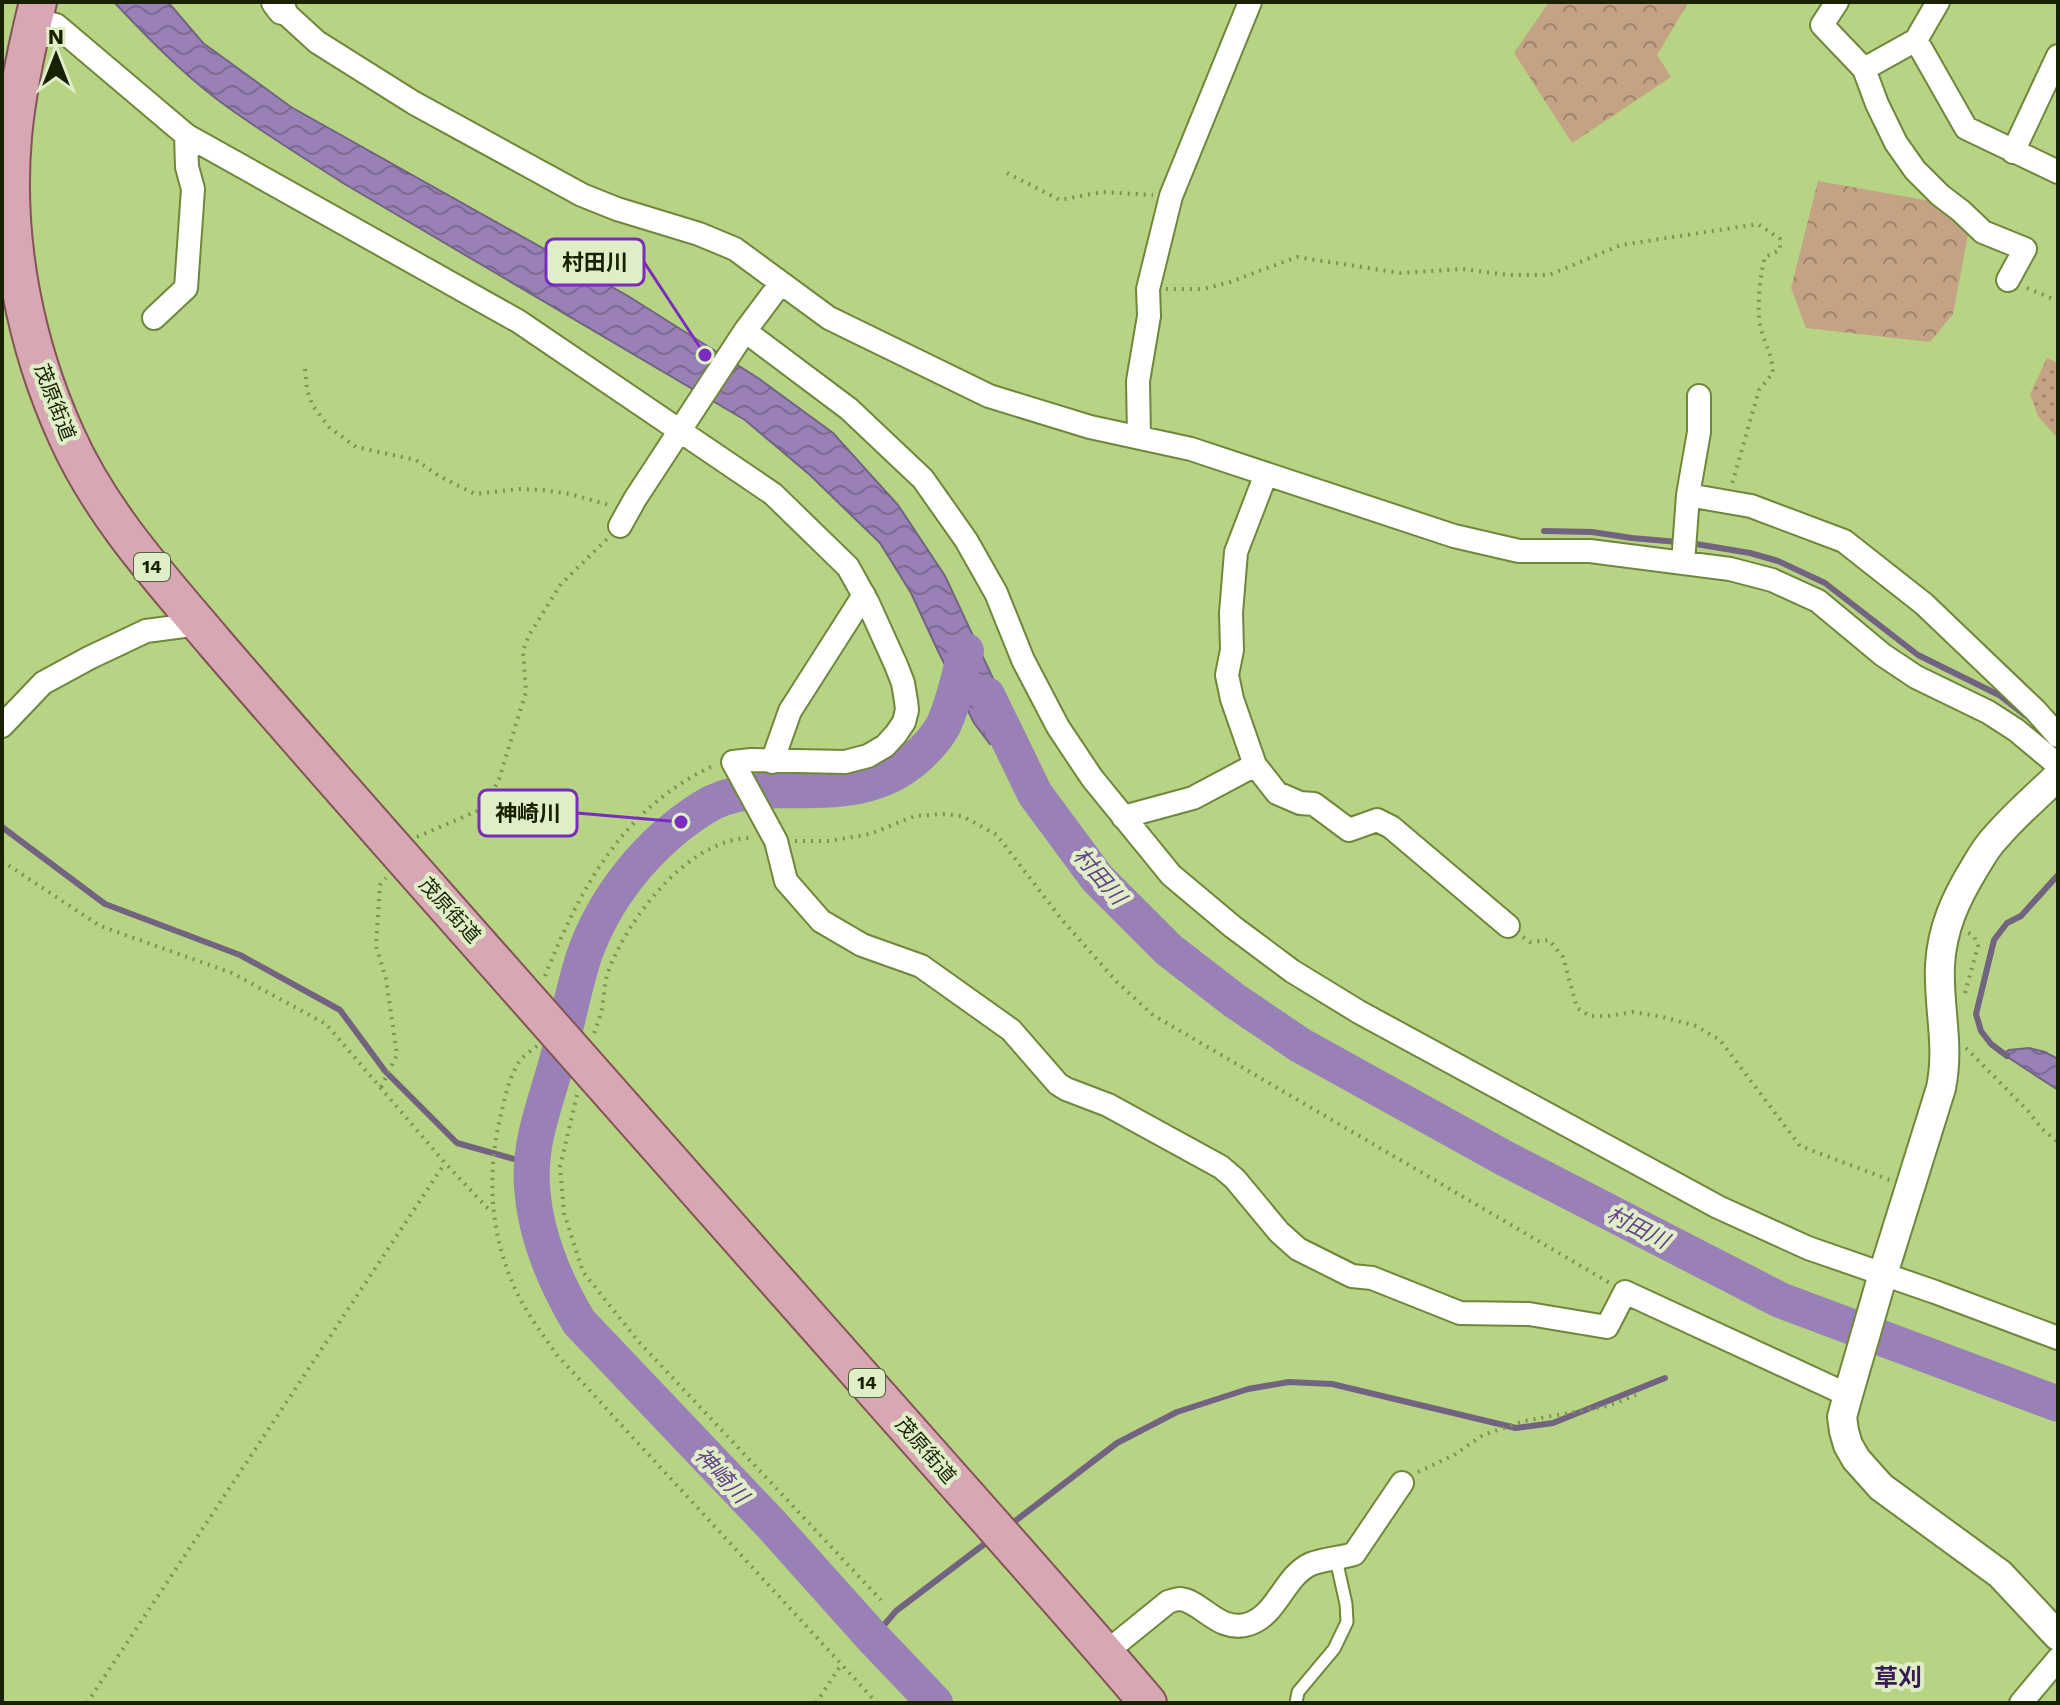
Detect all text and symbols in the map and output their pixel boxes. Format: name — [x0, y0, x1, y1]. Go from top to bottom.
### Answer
north arrow — [16, 16, 96, 96]
text: N — [48, 24, 64, 49]
callout: 村田川 — [546, 239, 644, 285]
text: 村田川 — [562, 250, 628, 275]
street label: 茂原街道 — [29, 360, 81, 444]
road number: 14 — [134, 553, 170, 581]
callout: 神崎川 — [479, 790, 577, 836]
text: 神崎川 — [495, 801, 561, 826]
water label: 村田川 — [1069, 843, 1132, 911]
street label: 茂原街道 — [414, 872, 486, 948]
water label: 村田川 — [1603, 1201, 1675, 1254]
road number: 14 — [849, 1369, 885, 1397]
street label: 茂原街道 — [891, 1412, 961, 1488]
water label: 神崎川 — [690, 1443, 755, 1509]
district label: 草刈 — [1874, 1664, 1922, 1692]

